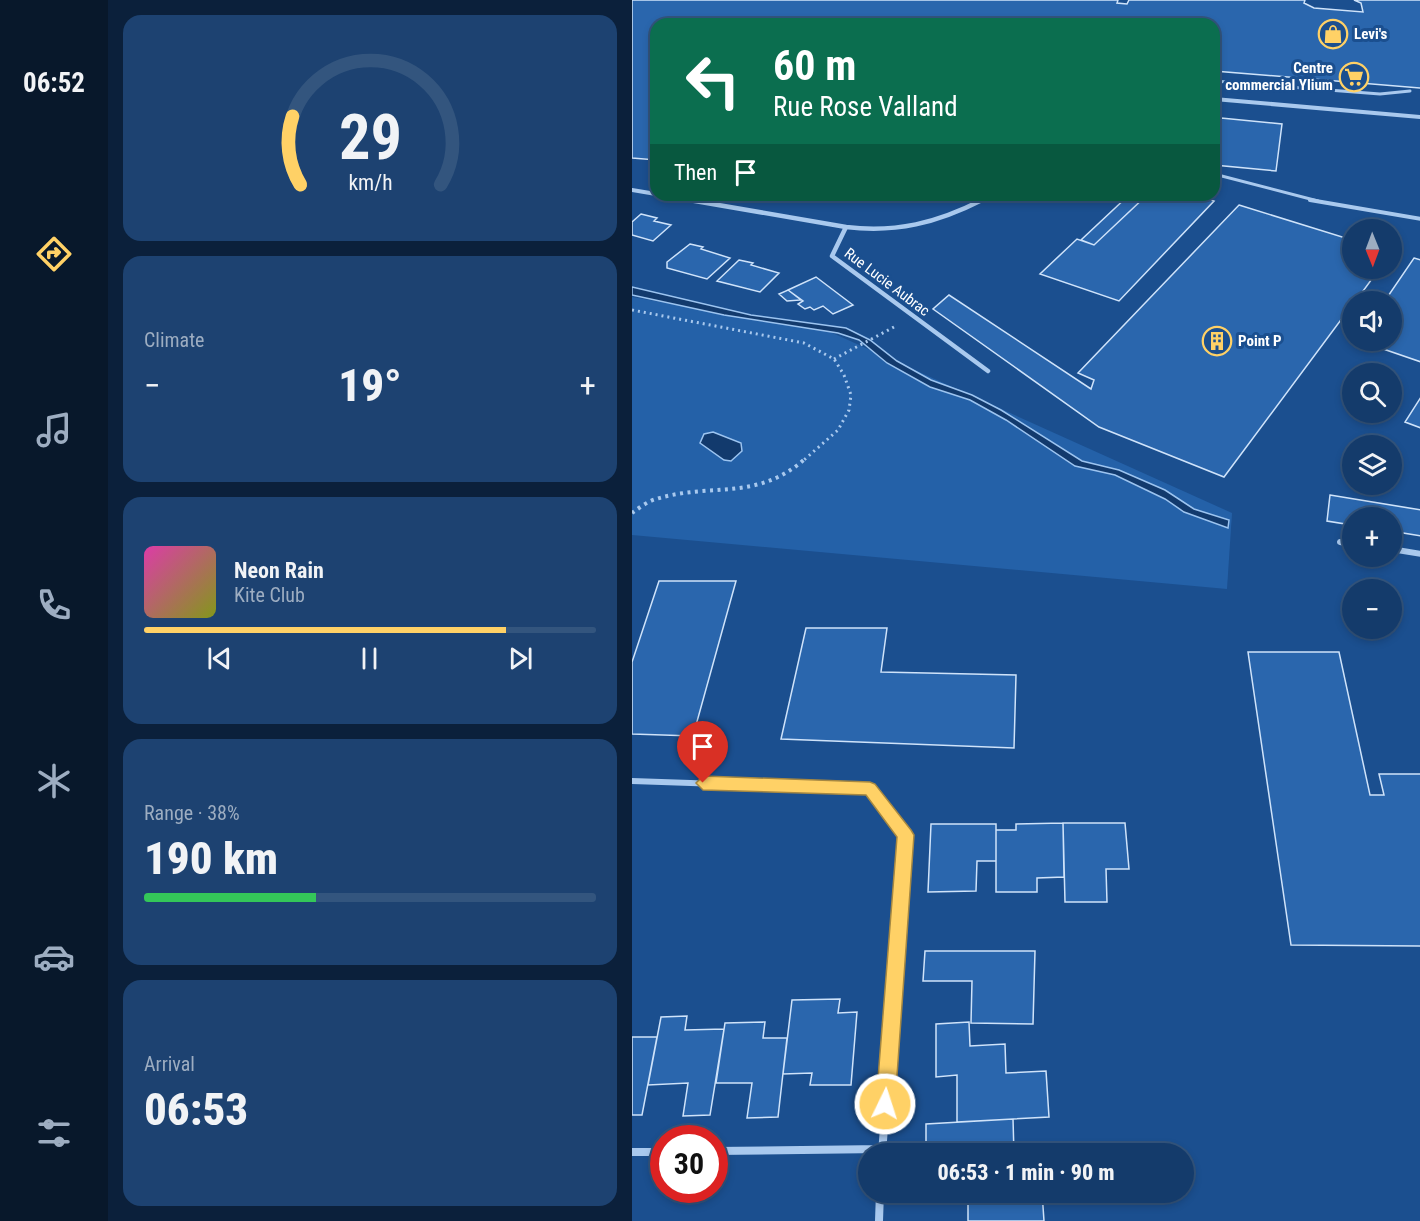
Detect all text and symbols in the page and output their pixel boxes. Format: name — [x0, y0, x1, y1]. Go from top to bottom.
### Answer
shop icon: Levi's — [1317, 18, 1349, 50]
place label: Levi's — [1354, 25, 1388, 43]
text: 60 m — [773, 41, 856, 90]
icon: left — [674, 42, 752, 120]
place label: Centre commercial Ylium — [1225, 59, 1333, 94]
supermarket icon: Centre commercial Ylium — [1338, 61, 1370, 93]
text: 06:52 — [23, 67, 85, 99]
text: Rue Rose Valland — [773, 91, 958, 123]
text: 29 — [338, 101, 402, 174]
icon: arrive — [729, 156, 762, 189]
text: Then — [674, 160, 717, 185]
text: km/h — [348, 170, 392, 195]
north arrow — [1342, 219, 1402, 279]
map controls — [1342, 219, 1402, 639]
icon: directions — [33, 233, 75, 275]
street label: Rue Lucie Aubrac — [841, 244, 933, 320]
button: sound — [1342, 291, 1402, 351]
building icon: Point P — [1201, 325, 1233, 357]
text: Climate — [144, 328, 204, 352]
place label: Point P — [1238, 332, 1282, 350]
text: 19° — [338, 359, 402, 412]
button: search — [1342, 363, 1402, 423]
text: − — [144, 366, 161, 405]
text: + — [580, 366, 596, 405]
icon: music — [33, 409, 75, 451]
button: layers — [1342, 435, 1402, 495]
button: + — [1342, 507, 1402, 567]
text: Neon Rain — [234, 558, 324, 583]
button: − — [1342, 579, 1402, 639]
text: Kite Club — [234, 583, 305, 607]
icon: phone — [33, 584, 75, 626]
icon: previous — [203, 642, 236, 675]
icon: pause — [353, 642, 386, 675]
icon: next — [504, 642, 537, 675]
pin — [677, 721, 728, 783]
icon: arrive — [686, 730, 719, 763]
icon: climate — [33, 760, 75, 802]
text: Range · 38% — [144, 801, 240, 825]
text: 190 km — [144, 832, 278, 885]
icon: car — [33, 936, 75, 978]
text: Arrival — [144, 1052, 195, 1076]
position arrow — [853, 1072, 917, 1136]
text: 06:53 — [144, 1083, 248, 1136]
icon: filters — [33, 1112, 75, 1154]
speed limit sign: 30 — [650, 1125, 728, 1203]
text: 06:53 · 1 min · 90 m — [938, 1160, 1114, 1185]

